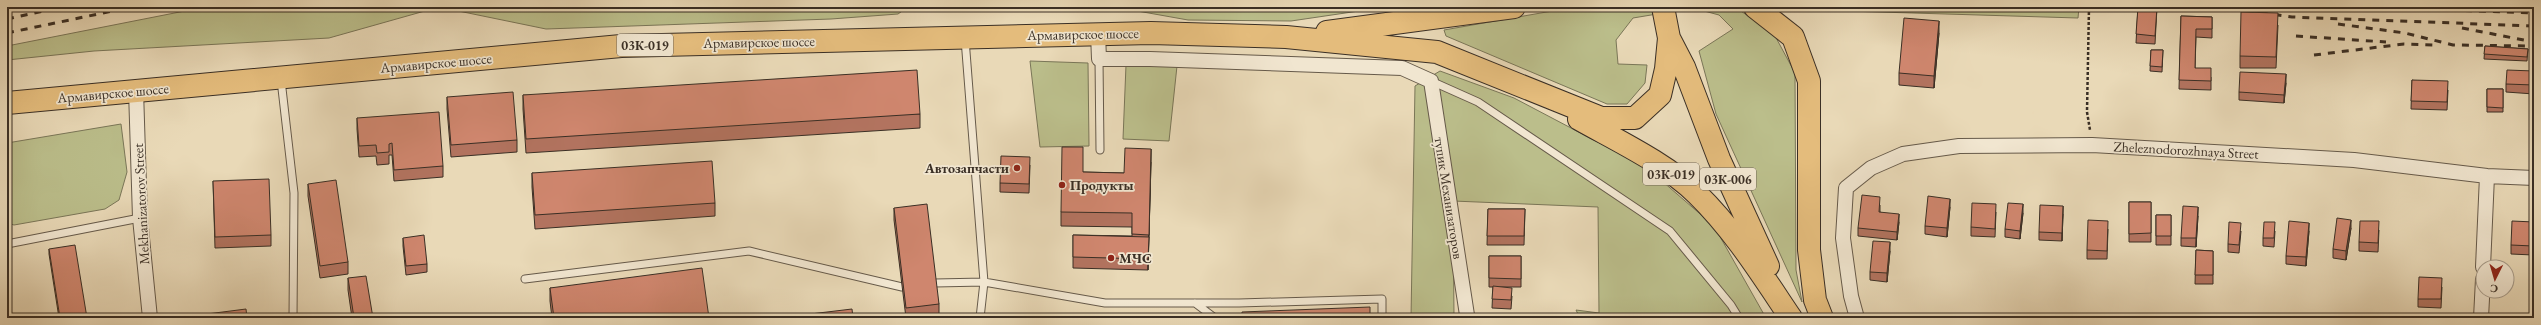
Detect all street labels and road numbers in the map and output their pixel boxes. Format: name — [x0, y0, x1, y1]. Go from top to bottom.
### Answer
street label: Армавирское шоссе — [1026, 24, 1140, 44]
street label: Армавирское шоссе — [702, 32, 816, 52]
road number: 03К-019 — [617, 34, 673, 56]
street label: Армавирское шоссе — [379, 49, 493, 77]
street label: Армавирское шоссе — [56, 79, 170, 107]
street label: тупик Механизаторов — [1430, 136, 1468, 260]
street label: Zheleznodorozhnaya Street — [2113, 137, 2260, 163]
street label: Mekhanizatorov Street — [129, 142, 153, 265]
road number: 03К-019 — [1643, 163, 1699, 185]
road number: 03К-006 — [1700, 168, 1756, 190]

